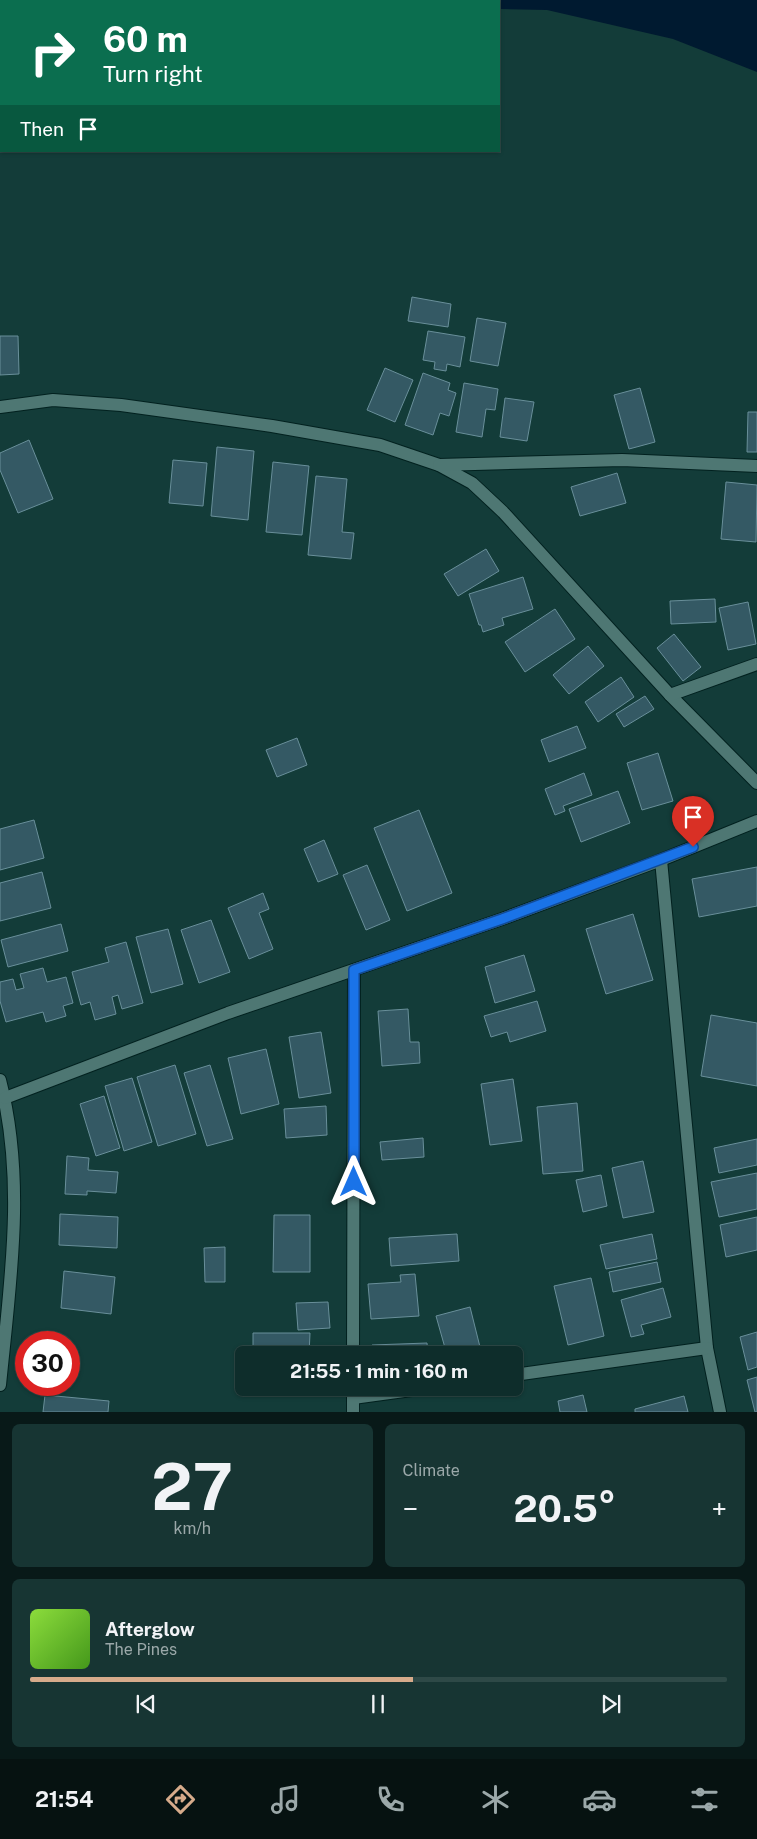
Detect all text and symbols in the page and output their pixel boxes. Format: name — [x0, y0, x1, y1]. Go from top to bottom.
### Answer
text: 60 m — [103, 19, 188, 60]
icon: right — [20, 20, 85, 85]
text: Turn right — [103, 61, 203, 87]
icon: arrive — [74, 115, 102, 143]
text: Then — [20, 118, 64, 140]
pin — [672, 796, 714, 847]
icon: arrive — [679, 803, 707, 831]
position arrow — [327, 1155, 379, 1207]
speed limit sign: 30 — [15, 1331, 80, 1396]
text: 21:55 · 1 min · 160 m — [290, 1360, 468, 1382]
text: 27 — [151, 1448, 233, 1525]
text: Climate — [403, 1461, 460, 1480]
text: 20.5° — [513, 1486, 616, 1531]
text: − — [403, 1492, 418, 1525]
text: + — [711, 1492, 727, 1525]
text: km/h — [173, 1519, 211, 1538]
text: Afterglow — [105, 1618, 195, 1640]
text: The Pines — [105, 1640, 177, 1659]
icon: previous — [132, 1690, 160, 1718]
icon: pause — [364, 1690, 392, 1718]
icon: next — [597, 1690, 625, 1718]
icon: directions — [163, 1782, 198, 1817]
icon: music — [268, 1782, 303, 1817]
icon: phone — [373, 1782, 408, 1817]
icon: climate — [478, 1782, 513, 1817]
icon: car — [582, 1782, 617, 1817]
icon: filters — [687, 1782, 722, 1817]
text: 21:54 — [35, 1786, 93, 1812]

